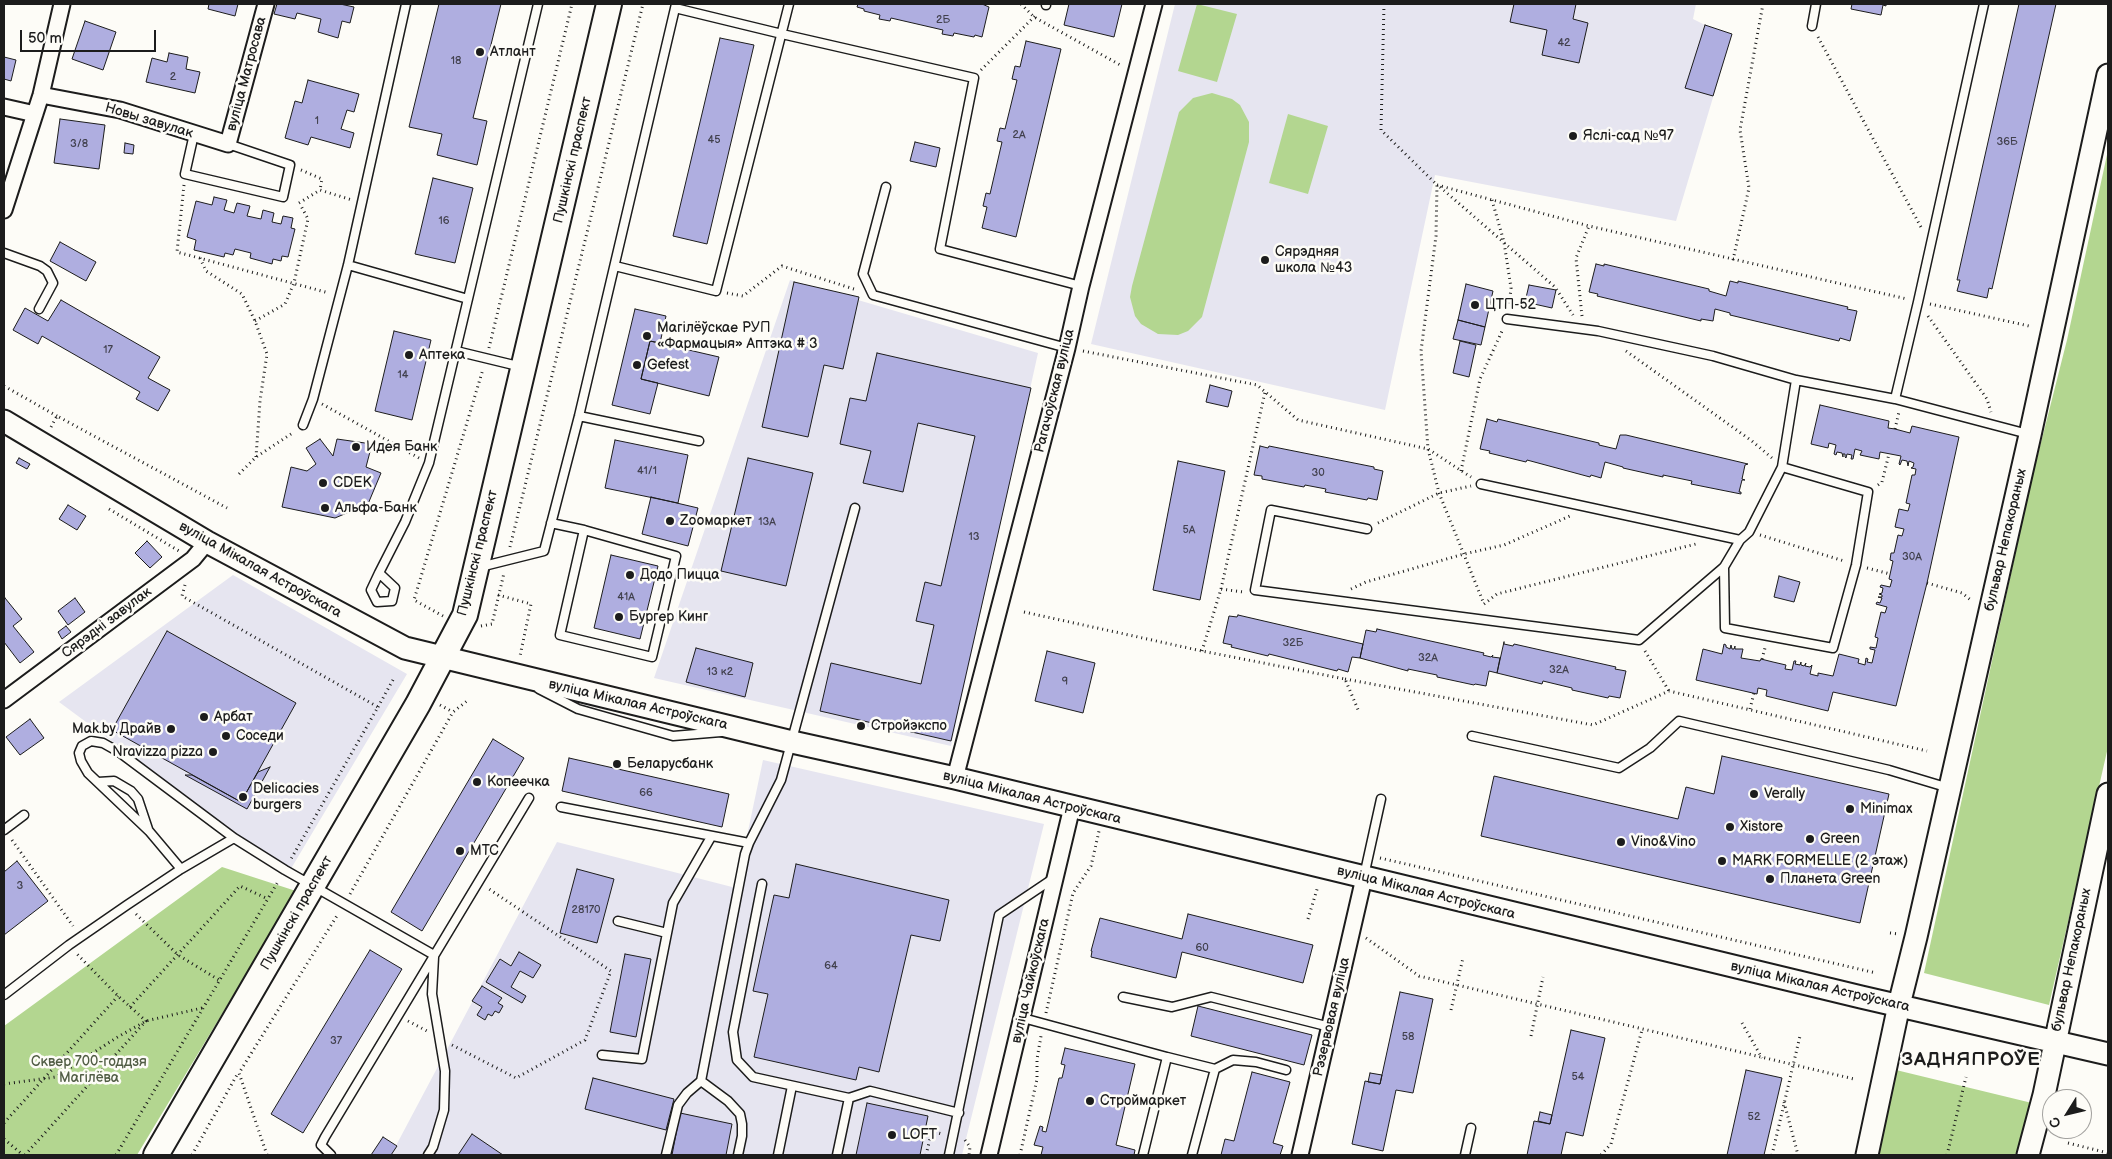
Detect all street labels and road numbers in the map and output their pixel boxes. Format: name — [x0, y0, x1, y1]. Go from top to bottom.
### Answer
street label: вуліца Матросава — [224, 15, 270, 133]
street label: Пушкінскі праспект — [550, 95, 596, 225]
street label: Новы завулак — [103, 100, 195, 142]
street label: Рагачоўская вуліца — [1031, 327, 1079, 455]
street label: бульвар Непакораных — [1981, 467, 2031, 613]
street label: Пушкінскі праспект — [454, 488, 502, 618]
street label: вуліца Мікалая Астроўскага — [176, 518, 344, 622]
street label: Сярэдні завулак — [59, 584, 155, 662]
street label: вуліца Мікалая Астроўскага — [547, 676, 729, 734]
street label: вуліца Мікалая Астроўскага — [941, 768, 1123, 828]
street label: Пушкінскі праспект — [257, 853, 337, 973]
street label: вуліца Мікалая Астроўскага — [1335, 863, 1517, 923]
street label: бульвар Непакораных — [2049, 887, 2095, 1033]
street label: вуліца Чайкоўскага — [1008, 917, 1054, 1045]
street label: Рэзервовая вуліца — [1310, 956, 1354, 1078]
street label: вуліца Мікалая Астроўскага — [1729, 958, 1911, 1016]

